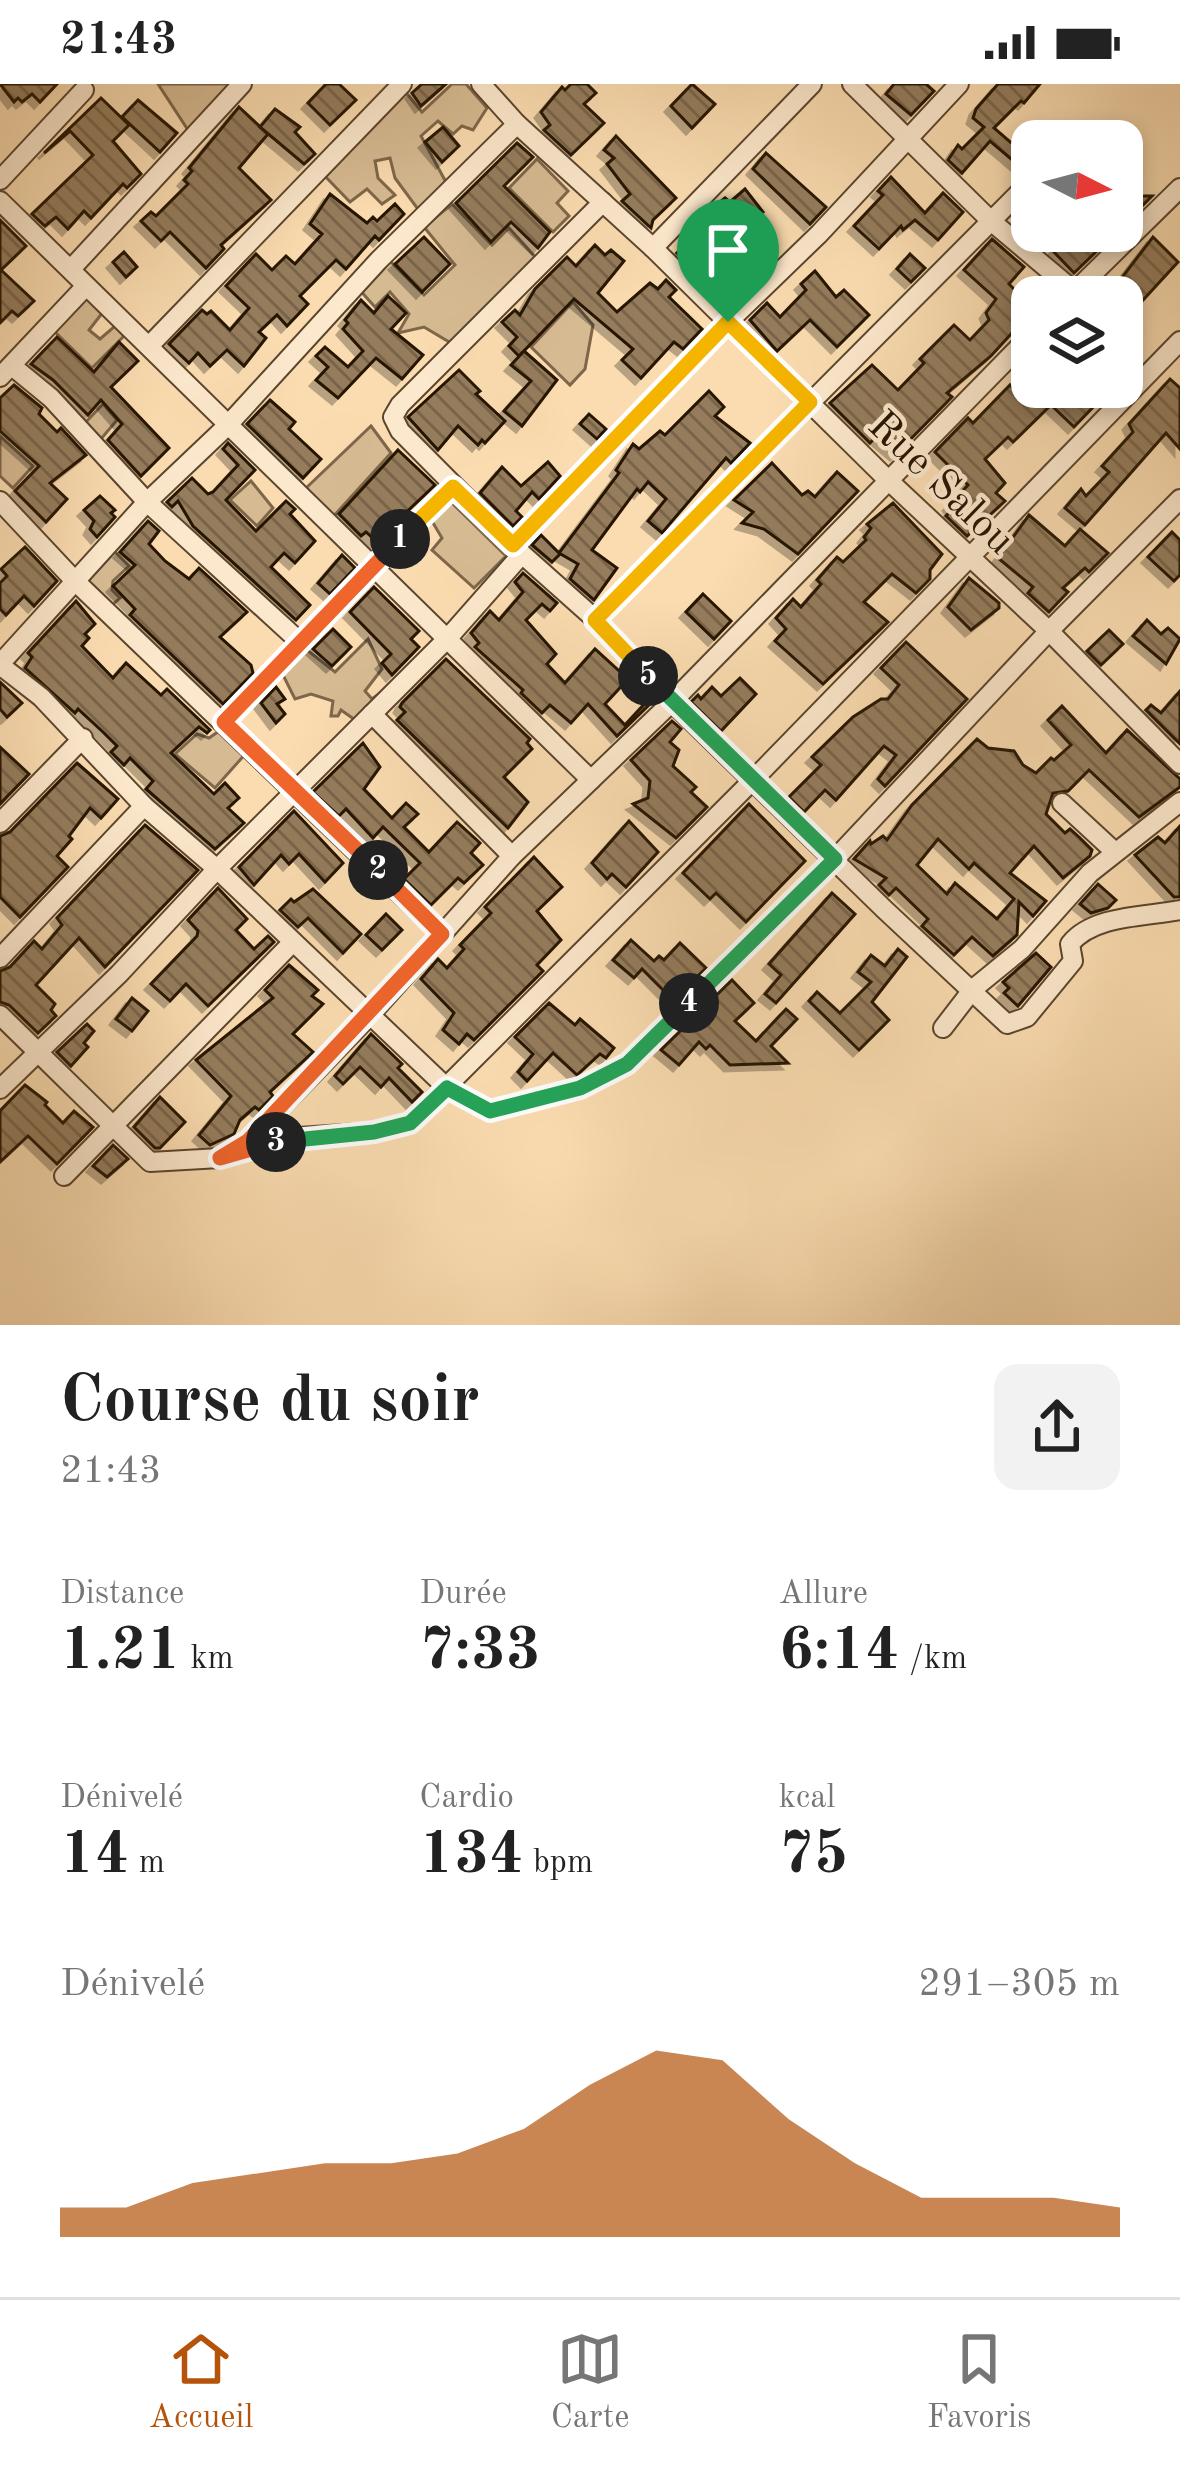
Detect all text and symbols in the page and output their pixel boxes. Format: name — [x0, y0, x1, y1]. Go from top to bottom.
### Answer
text: 21:43 — [60, 19, 177, 64]
north arrow — [1011, 120, 1143, 252]
map controls — [1011, 120, 1143, 408]
pin — [677, 199, 779, 322]
icon: arrive — [695, 217, 761, 283]
button: layers — [1011, 276, 1143, 408]
street label: Rue Salou — [859, 405, 1021, 563]
pin: 1 — [370, 509, 430, 569]
text: 1 — [390, 522, 410, 555]
pin: 5 — [618, 646, 678, 706]
text: 5 — [638, 659, 658, 692]
pin: 2 — [348, 840, 408, 900]
text: 2 — [368, 853, 388, 886]
pin: 4 — [659, 973, 719, 1033]
text: 4 — [679, 986, 699, 1019]
pin: 3 — [246, 1112, 306, 1172]
text: 3 — [266, 1125, 286, 1158]
button: share — [994, 1364, 1120, 1490]
text: Course du soir — [60, 1370, 480, 1436]
text: 21:43 — [60, 1452, 161, 1491]
text: Distance — [60, 1578, 184, 1611]
text: Durée — [419, 1578, 507, 1611]
text: Allure — [779, 1578, 868, 1611]
text: 1.21 — [60, 1622, 181, 1682]
text: 7:33 — [419, 1622, 541, 1682]
text: 6:14 — [779, 1622, 900, 1682]
text: km — [181, 1643, 234, 1676]
text: /km — [900, 1643, 967, 1676]
text: Dénivelé — [60, 1782, 183, 1815]
text: Cardio — [419, 1782, 514, 1815]
text: kcal — [779, 1782, 835, 1815]
text: 14 — [60, 1826, 130, 1886]
text: 134 — [419, 1826, 524, 1886]
text: 75 — [779, 1826, 848, 1886]
text: m — [130, 1847, 165, 1880]
text: bpm — [524, 1847, 593, 1880]
text: Dénivelé — [60, 1965, 205, 2004]
text: 291–305 m — [918, 1965, 1120, 2004]
tab: Accueil — [149, 2326, 253, 2439]
tab: Carte — [551, 2326, 629, 2439]
tab: Favoris — [927, 2326, 1031, 2439]

